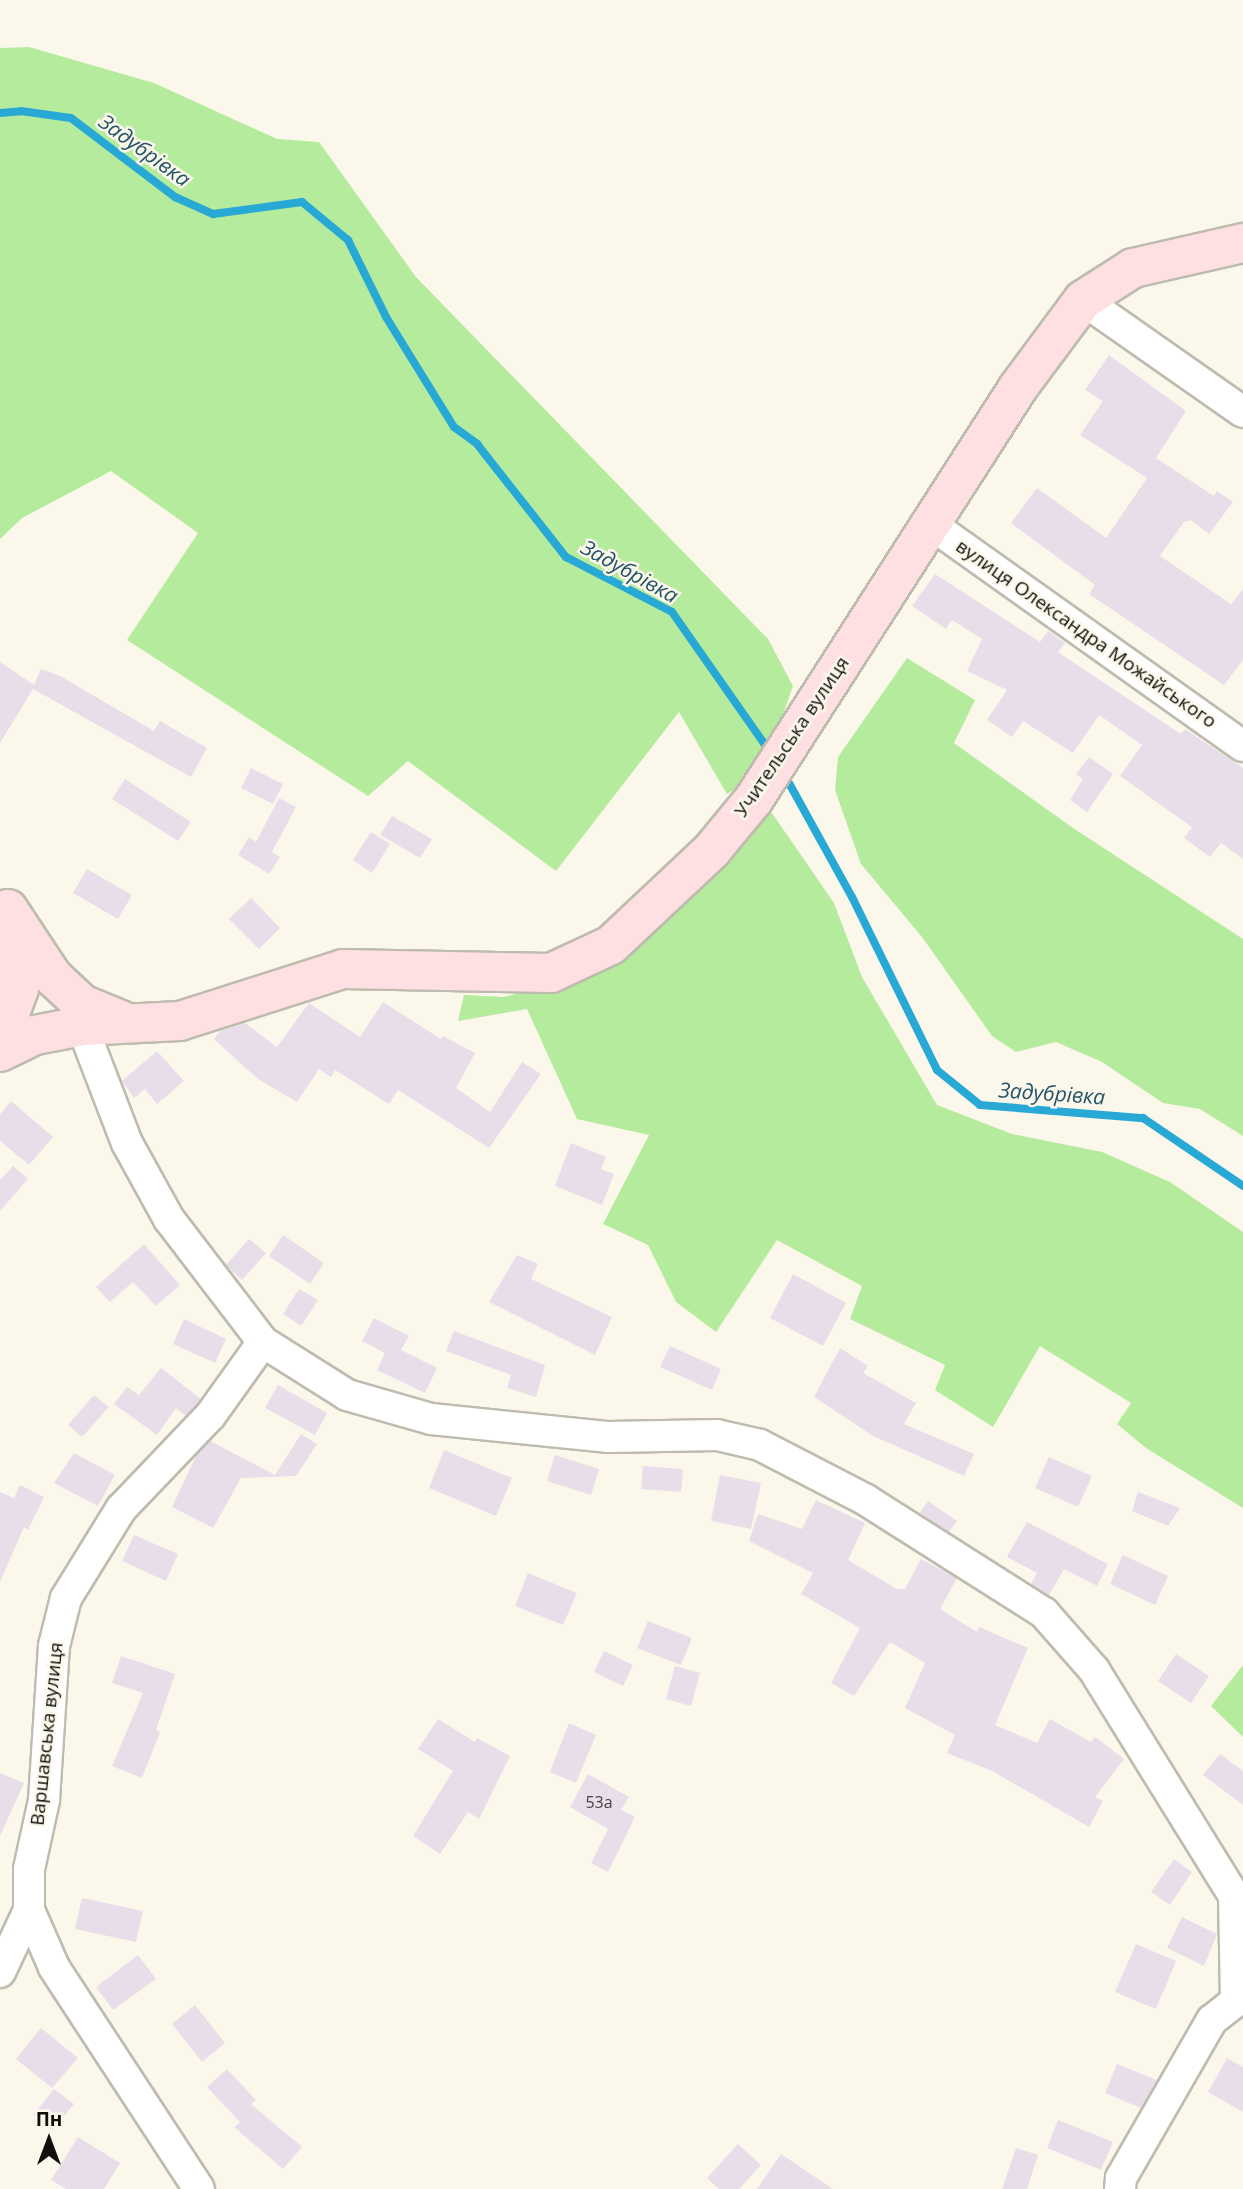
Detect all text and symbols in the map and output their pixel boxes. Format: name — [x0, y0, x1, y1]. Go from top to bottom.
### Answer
water label: Задубрівка — [94, 108, 196, 192]
water label: Задубрівка — [577, 534, 683, 608]
street label: вулиця Олександра Можайського — [951, 535, 1221, 733]
street label: Учительська вулиця — [730, 653, 854, 821]
water label: Задубрівка — [998, 1077, 1106, 1109]
street label: Варшавська вулиця — [26, 1641, 68, 1827]
house number: 53а — [585, 1792, 613, 1812]
north arrow — [14, 2105, 84, 2175]
text: Пн — [36, 2106, 62, 2132]

